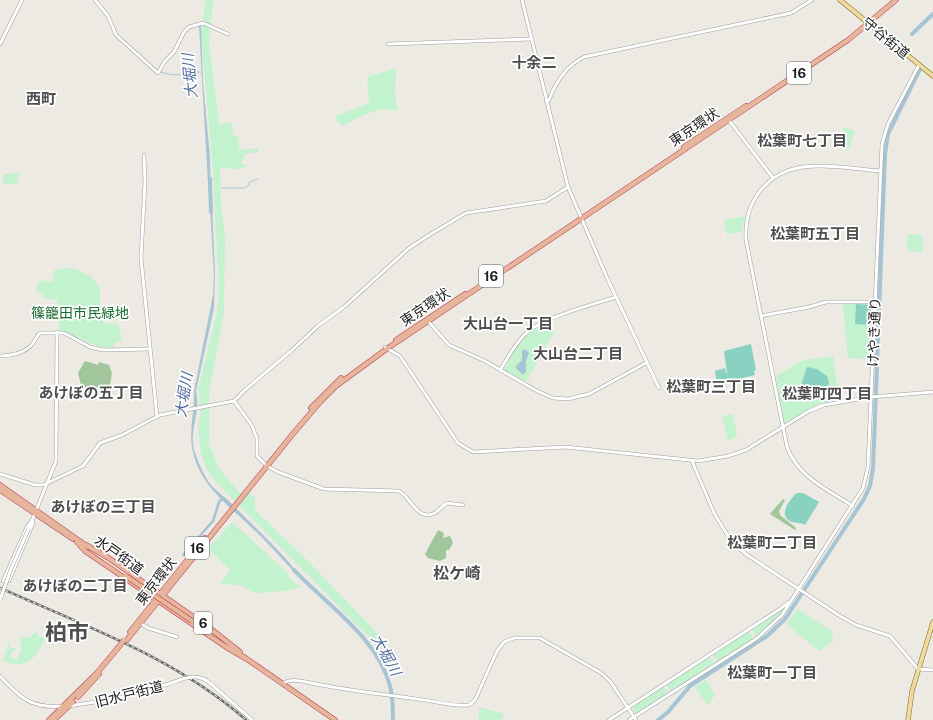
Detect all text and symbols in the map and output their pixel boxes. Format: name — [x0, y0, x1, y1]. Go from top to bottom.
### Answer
street label: 守谷街道 — [859, 14, 913, 62]
water label: 大堀川 — [179, 51, 200, 99]
district label: 十余二 — [511, 54, 557, 71]
road number: 16 — [787, 62, 811, 84]
district label: 西町 — [26, 90, 56, 107]
street label: 東京環状 — [666, 105, 722, 149]
district label: 松葉町七丁目 — [757, 132, 847, 149]
district label: 松葉町五丁目 — [770, 225, 860, 242]
road number: 16 — [479, 265, 503, 287]
street label: 東京環状 — [397, 285, 453, 329]
street label: けやき通り — [865, 297, 883, 367]
park label: 篠籠田市民緑地 — [31, 305, 129, 321]
district label: 大山台一丁目 — [463, 315, 553, 332]
district label: 大山台二丁目 — [533, 345, 623, 362]
water label: 大堀川 — [172, 369, 196, 418]
district label: 松葉町三丁目 — [666, 378, 756, 395]
district label: あけぼの五丁目 — [38, 384, 144, 401]
district label: 松葉町四丁目 — [782, 385, 872, 402]
district label: あけぼの三丁目 — [50, 498, 156, 515]
street label: 水戸街道 — [91, 532, 147, 578]
district label: 松葉町二丁目 — [727, 534, 817, 551]
road number: 16 — [185, 537, 209, 559]
street label: 東京環状 — [132, 554, 180, 608]
district label: 松ケ崎 — [433, 564, 481, 583]
district label: あけぼの二丁目 — [22, 577, 128, 594]
road number: 6 — [194, 612, 212, 634]
district label: 柏市 — [45, 619, 89, 645]
water label: 大堀川 — [368, 631, 406, 680]
district label: 松葉町一丁目 — [727, 664, 817, 681]
street label: 旧水戸街道 — [93, 678, 165, 710]

